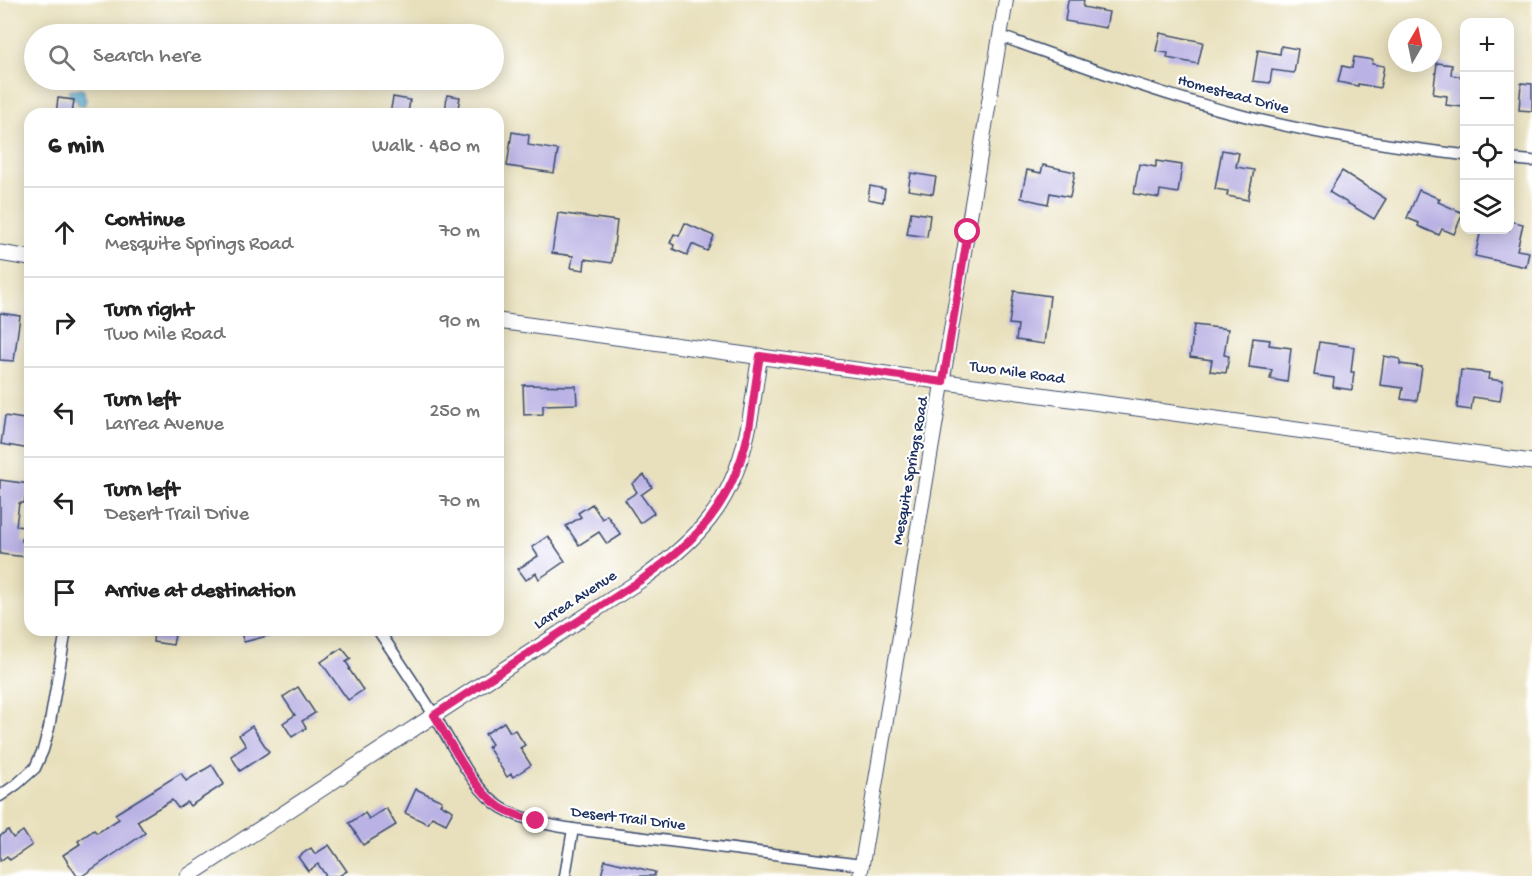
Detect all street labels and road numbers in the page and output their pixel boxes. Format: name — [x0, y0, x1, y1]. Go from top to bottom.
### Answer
street label: Homestead Drive — [1175, 72, 1292, 120]
street label: Two Mile Road — [967, 358, 1067, 390]
street label: Mesquite Springs Road — [890, 394, 935, 547]
street label: Larrea Avenue — [531, 567, 622, 635]
street label: Desert Trail Drive — [569, 803, 687, 837]

